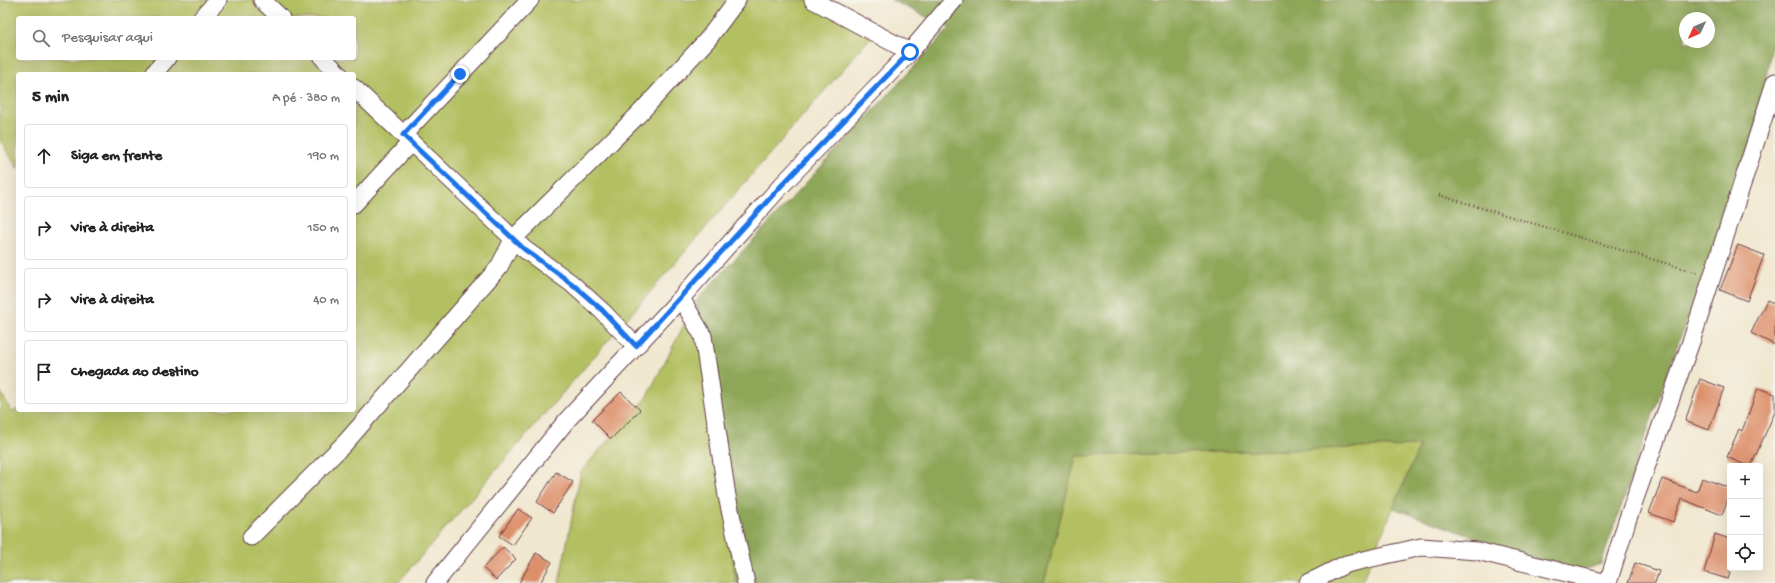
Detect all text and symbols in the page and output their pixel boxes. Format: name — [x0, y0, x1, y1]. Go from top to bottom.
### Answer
north arrow — [1679, 12, 1715, 48]
search box — [16, 16, 356, 60]
icon: search — [30, 27, 52, 49]
text: Pesquisar aqui — [62, 29, 153, 47]
route start — [901, 43, 919, 61]
route end — [451, 65, 469, 83]
text: 5 min — [32, 88, 69, 108]
text: A pé · 380 m — [272, 91, 340, 106]
icon: ahead — [33, 145, 55, 167]
text: Siga em frente — [71, 147, 162, 165]
text: 190 m — [308, 149, 339, 164]
icon: right — [33, 217, 55, 239]
text: Vire à direita — [71, 219, 154, 237]
text: 150 m — [307, 221, 339, 236]
icon: right — [33, 289, 55, 311]
text: Vire à direita — [71, 291, 154, 309]
text: 40 m — [313, 293, 339, 308]
icon: arrive — [33, 361, 55, 383]
text: Chegada ao destino — [71, 363, 198, 381]
map controls — [1727, 463, 1763, 571]
button: + — [1727, 463, 1763, 499]
button: − — [1727, 499, 1763, 535]
button: locate — [1727, 535, 1763, 571]

